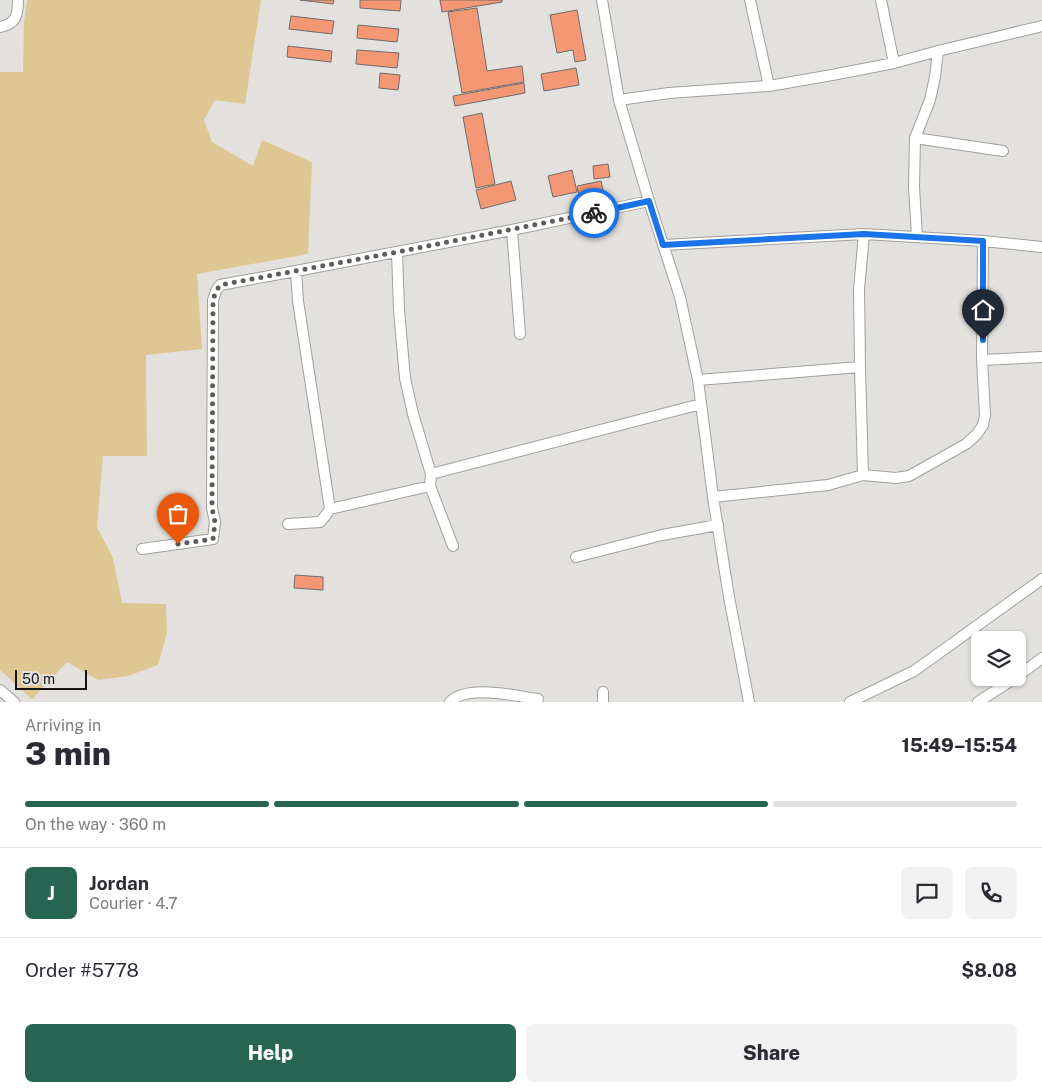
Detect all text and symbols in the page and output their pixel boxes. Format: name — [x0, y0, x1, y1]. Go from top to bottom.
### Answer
courier — [569, 188, 619, 238]
icon: bike — [580, 199, 608, 227]
pin — [962, 289, 1004, 340]
icon: home — [969, 296, 997, 324]
pin — [157, 493, 199, 544]
icon: bag — [164, 500, 192, 528]
map controls — [971, 631, 1026, 686]
button: layers — [971, 631, 1026, 686]
scale bar — [15, 667, 88, 690]
text: 50 m — [22, 671, 55, 687]
text: Arriving in — [25, 716, 101, 735]
text: 15:49–15:54 — [901, 734, 1017, 756]
text: 3 min — [25, 735, 111, 772]
text: On the way · 360 m — [25, 815, 166, 834]
button: chat — [901, 867, 953, 919]
button: phone — [965, 867, 1017, 919]
text: Jordan — [89, 872, 149, 894]
text: J — [47, 882, 55, 904]
text: Courier · 4.7 — [89, 894, 178, 913]
text: Order #5778 — [25, 959, 139, 981]
text: $8.08 — [961, 959, 1017, 981]
button: Help — [25, 1024, 516, 1082]
button: Share — [526, 1024, 1017, 1082]

